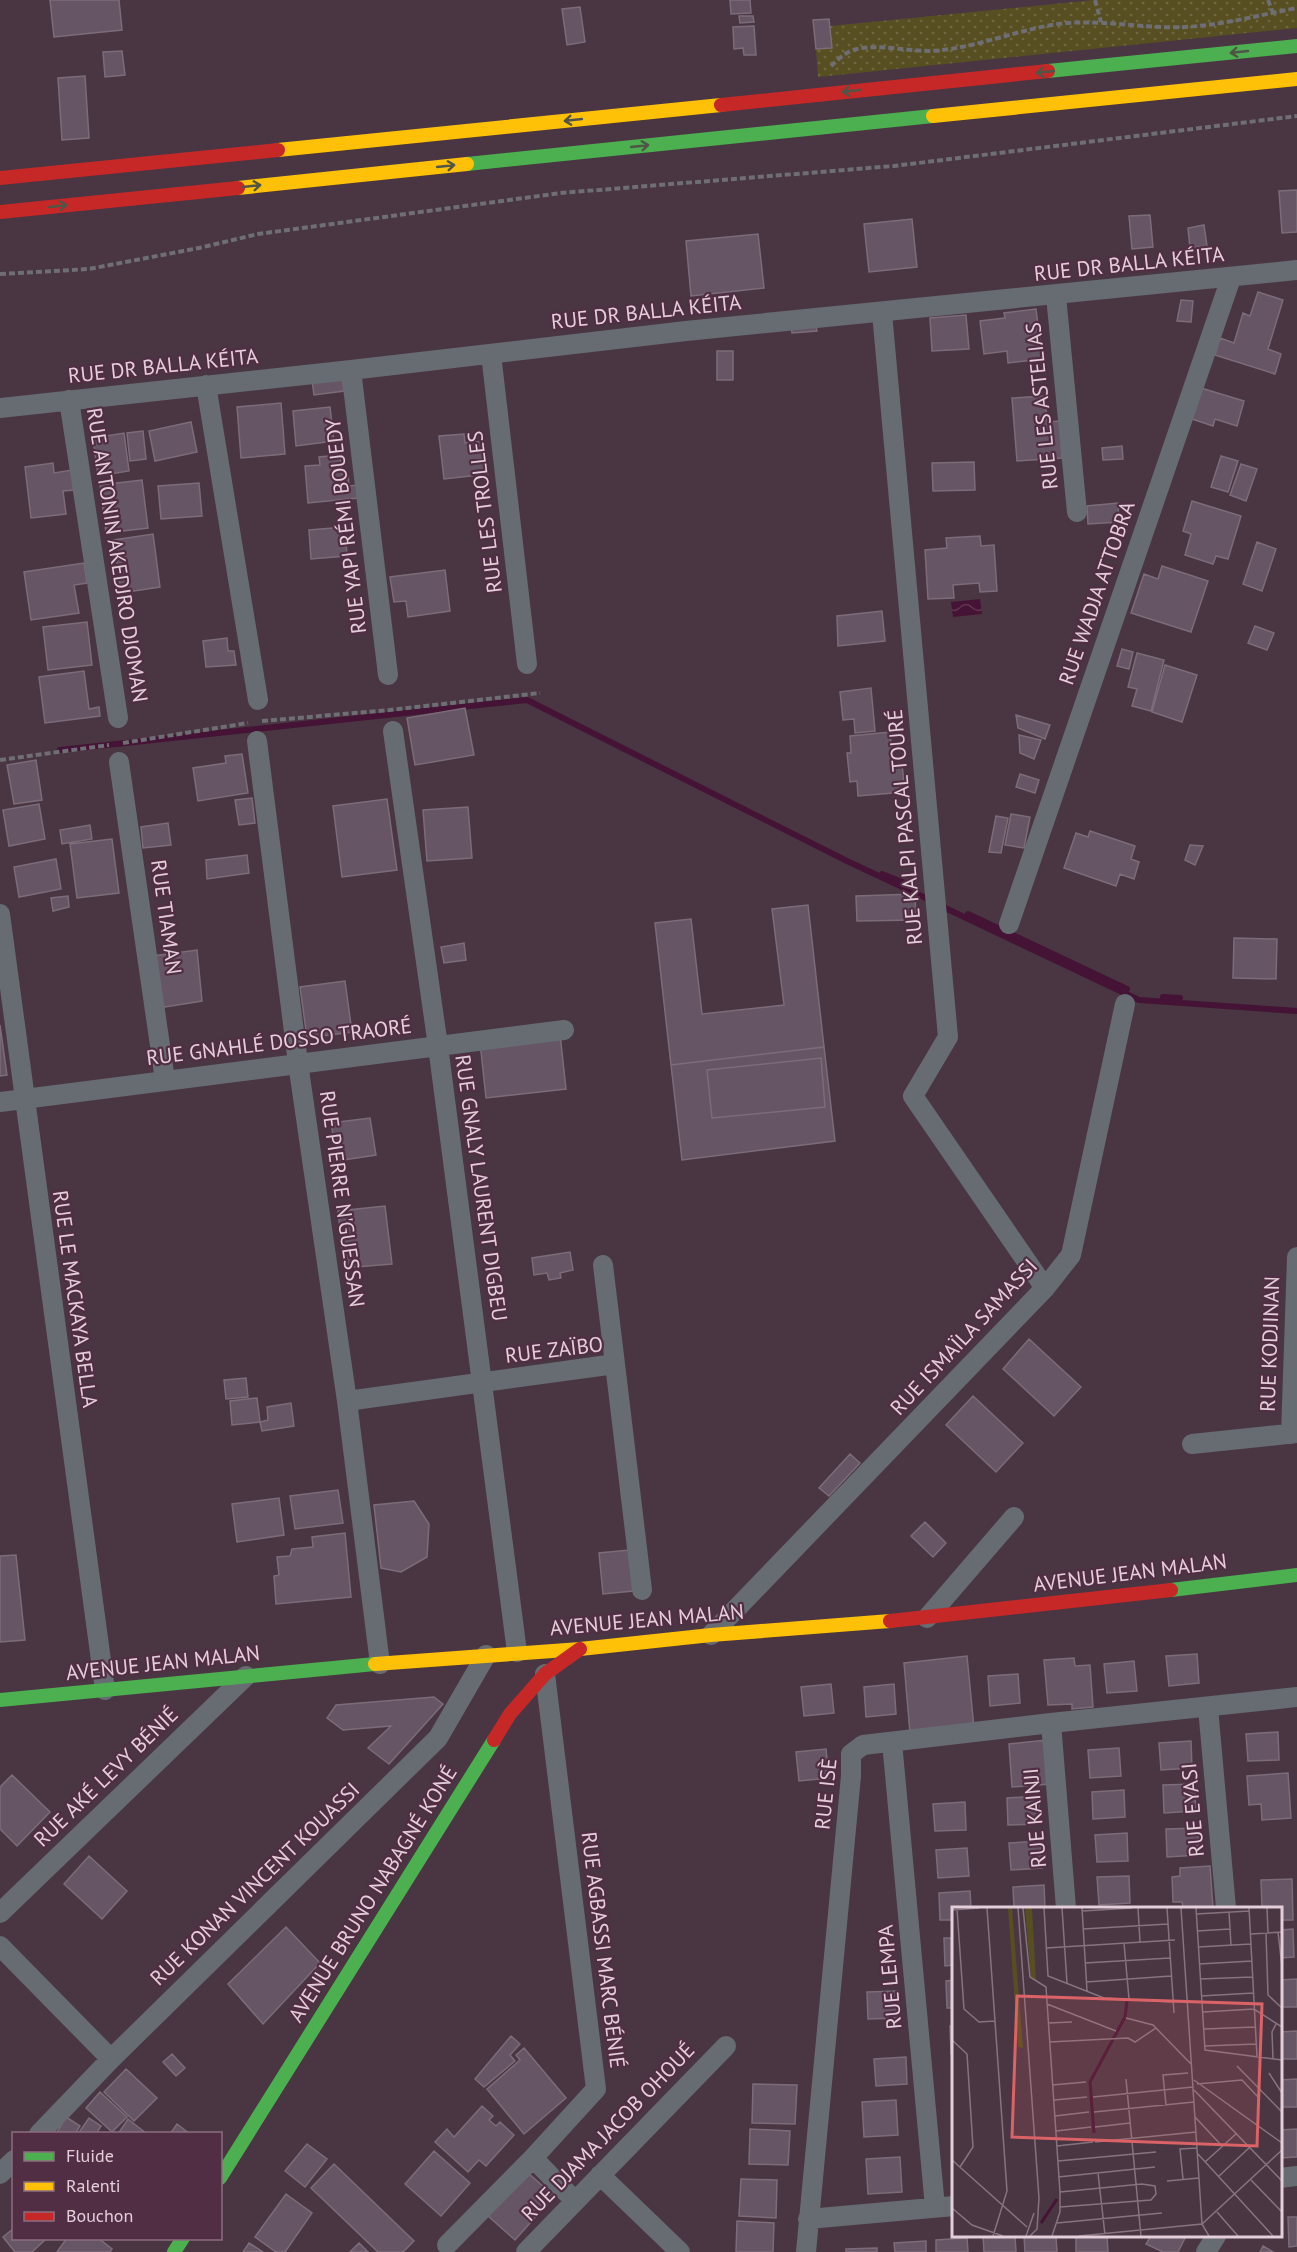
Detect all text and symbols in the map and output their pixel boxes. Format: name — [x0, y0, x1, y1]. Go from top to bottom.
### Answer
one-way arrow — [1229, 47, 1249, 58]
one-way arrow — [1035, 66, 1055, 77]
one-way arrow — [841, 86, 861, 97]
one-way arrow — [564, 115, 584, 126]
one-way arrow — [630, 140, 650, 151]
one-way arrow — [436, 160, 456, 171]
one-way arrow — [242, 180, 262, 191]
one-way arrow — [48, 200, 68, 211]
street label: RUE DR BALLA KÉITA — [1033, 240, 1226, 287]
street label: RUE DR BALLA KÉITA — [550, 288, 743, 335]
street label: RUE LES ASTELIAS — [1019, 321, 1064, 491]
street label: RUE DR BALLA KÉITA — [67, 342, 260, 389]
street label: RUE ANTONIN AKEDJRO DJOMAN — [81, 406, 154, 704]
street label: RUE YAPI RÉMI BOUEDY — [319, 417, 372, 635]
street label: RUE LES TROLLES — [461, 430, 508, 595]
street label: RUE WADJA ATTOBRA — [1052, 497, 1141, 688]
street label: RUE KALPI PASCAL TOURÉ — [881, 708, 928, 946]
street label: RUE TIAMAN — [145, 858, 188, 976]
street label: RUE GNAHLÉ DOSSO TRAORÉ — [145, 1012, 413, 1071]
street label: RUE GNALY LAURENT DIGBEU — [449, 1053, 514, 1323]
street label: RUE PIERRE N'GUESSAN — [314, 1089, 371, 1309]
street label: RUE LE MACKAYA BELLA — [47, 1189, 104, 1410]
street label: RUE ISMAÏLA SAMASSI — [884, 1253, 1043, 1420]
street label: RUE KODJINAN — [1254, 1276, 1285, 1412]
street label: RUE ZAÏBO — [503, 1330, 605, 1369]
street label: AVENUE JEAN MALAN — [1032, 1547, 1228, 1598]
street label: AVENUE JEAN MALAN — [549, 1598, 745, 1641]
street label: AVENUE JEAN MALAN — [65, 1639, 261, 1686]
street label: RUE AKÉ LEVY BÉNIÉ — [28, 1701, 183, 1852]
street label: RUE ISÈ — [808, 1757, 843, 1831]
street label: AVENUE BRUNO NABAGNÉ KONÉ — [282, 1760, 463, 2027]
street label: RUE EYASI — [1175, 1762, 1210, 1858]
street label: RUE KAINJI — [1017, 1767, 1052, 1869]
street label: RUE KONAN VINCENT KOUASSI — [144, 1776, 365, 1991]
street label: RUE AGBASSI MARC BÉNIÉ — [576, 1830, 631, 2070]
inset map — [952, 1907, 1282, 2237]
street label: RUE LEMPA — [871, 1923, 908, 2030]
street label: RUE DJAMA JACOB OHOUÉ — [515, 2037, 700, 2227]
legend — [12, 2132, 222, 2240]
text: Fluide — [66, 2144, 114, 2167]
text: Ralenti — [66, 2174, 121, 2197]
text: Bouchon — [66, 2204, 133, 2227]

